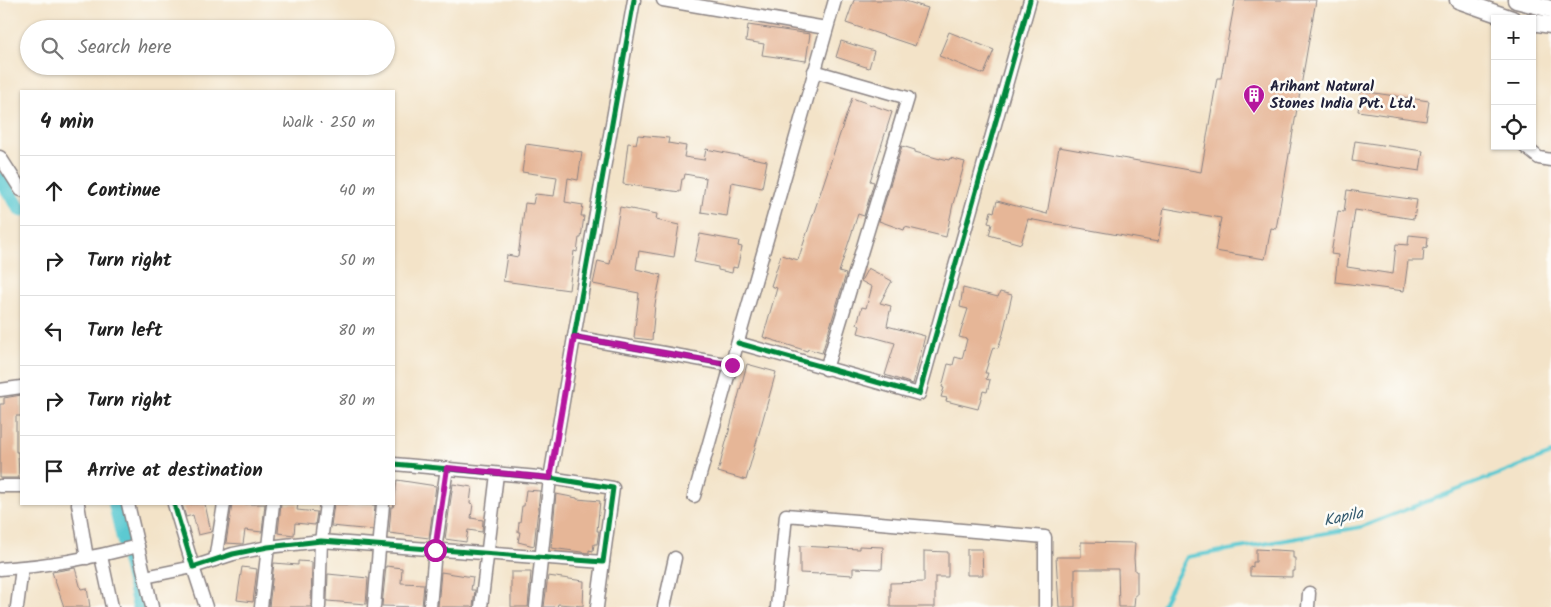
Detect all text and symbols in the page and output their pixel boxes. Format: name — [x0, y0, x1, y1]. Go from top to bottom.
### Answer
map controls — [1491, 15, 1536, 150]
button: + — [1491, 15, 1536, 60]
search box — [20, 20, 395, 75]
text: Search here — [78, 33, 172, 63]
icon: search — [38, 34, 66, 62]
button: − — [1491, 60, 1536, 105]
place label: Arihant Natural Stones India Pvt. Ltd. — [1270, 75, 1416, 116]
building icon: Arihant Natural Stones India Pvt. Ltd. — [1242, 83, 1266, 114]
button: locate — [1491, 105, 1536, 150]
text: 4 min — [40, 106, 94, 139]
text: Walk · 250 m — [282, 110, 375, 135]
text: Continue — [87, 176, 160, 206]
icon: ahead — [40, 177, 68, 205]
text: 40 m — [339, 178, 375, 203]
text: Turn right — [87, 246, 172, 276]
icon: right — [40, 247, 68, 275]
text: 50 m — [339, 248, 375, 273]
text: Turn left — [87, 316, 162, 346]
icon: left — [40, 317, 68, 345]
text: 80 m — [338, 318, 375, 343]
route end — [721, 354, 744, 377]
text: Turn right — [87, 386, 172, 416]
icon: right — [40, 387, 68, 415]
text: 80 m — [338, 388, 375, 413]
text: Arrive at destination — [87, 456, 263, 486]
icon: arrive — [40, 457, 68, 485]
water label: Kapila — [1321, 501, 1367, 534]
route start — [424, 539, 447, 562]

